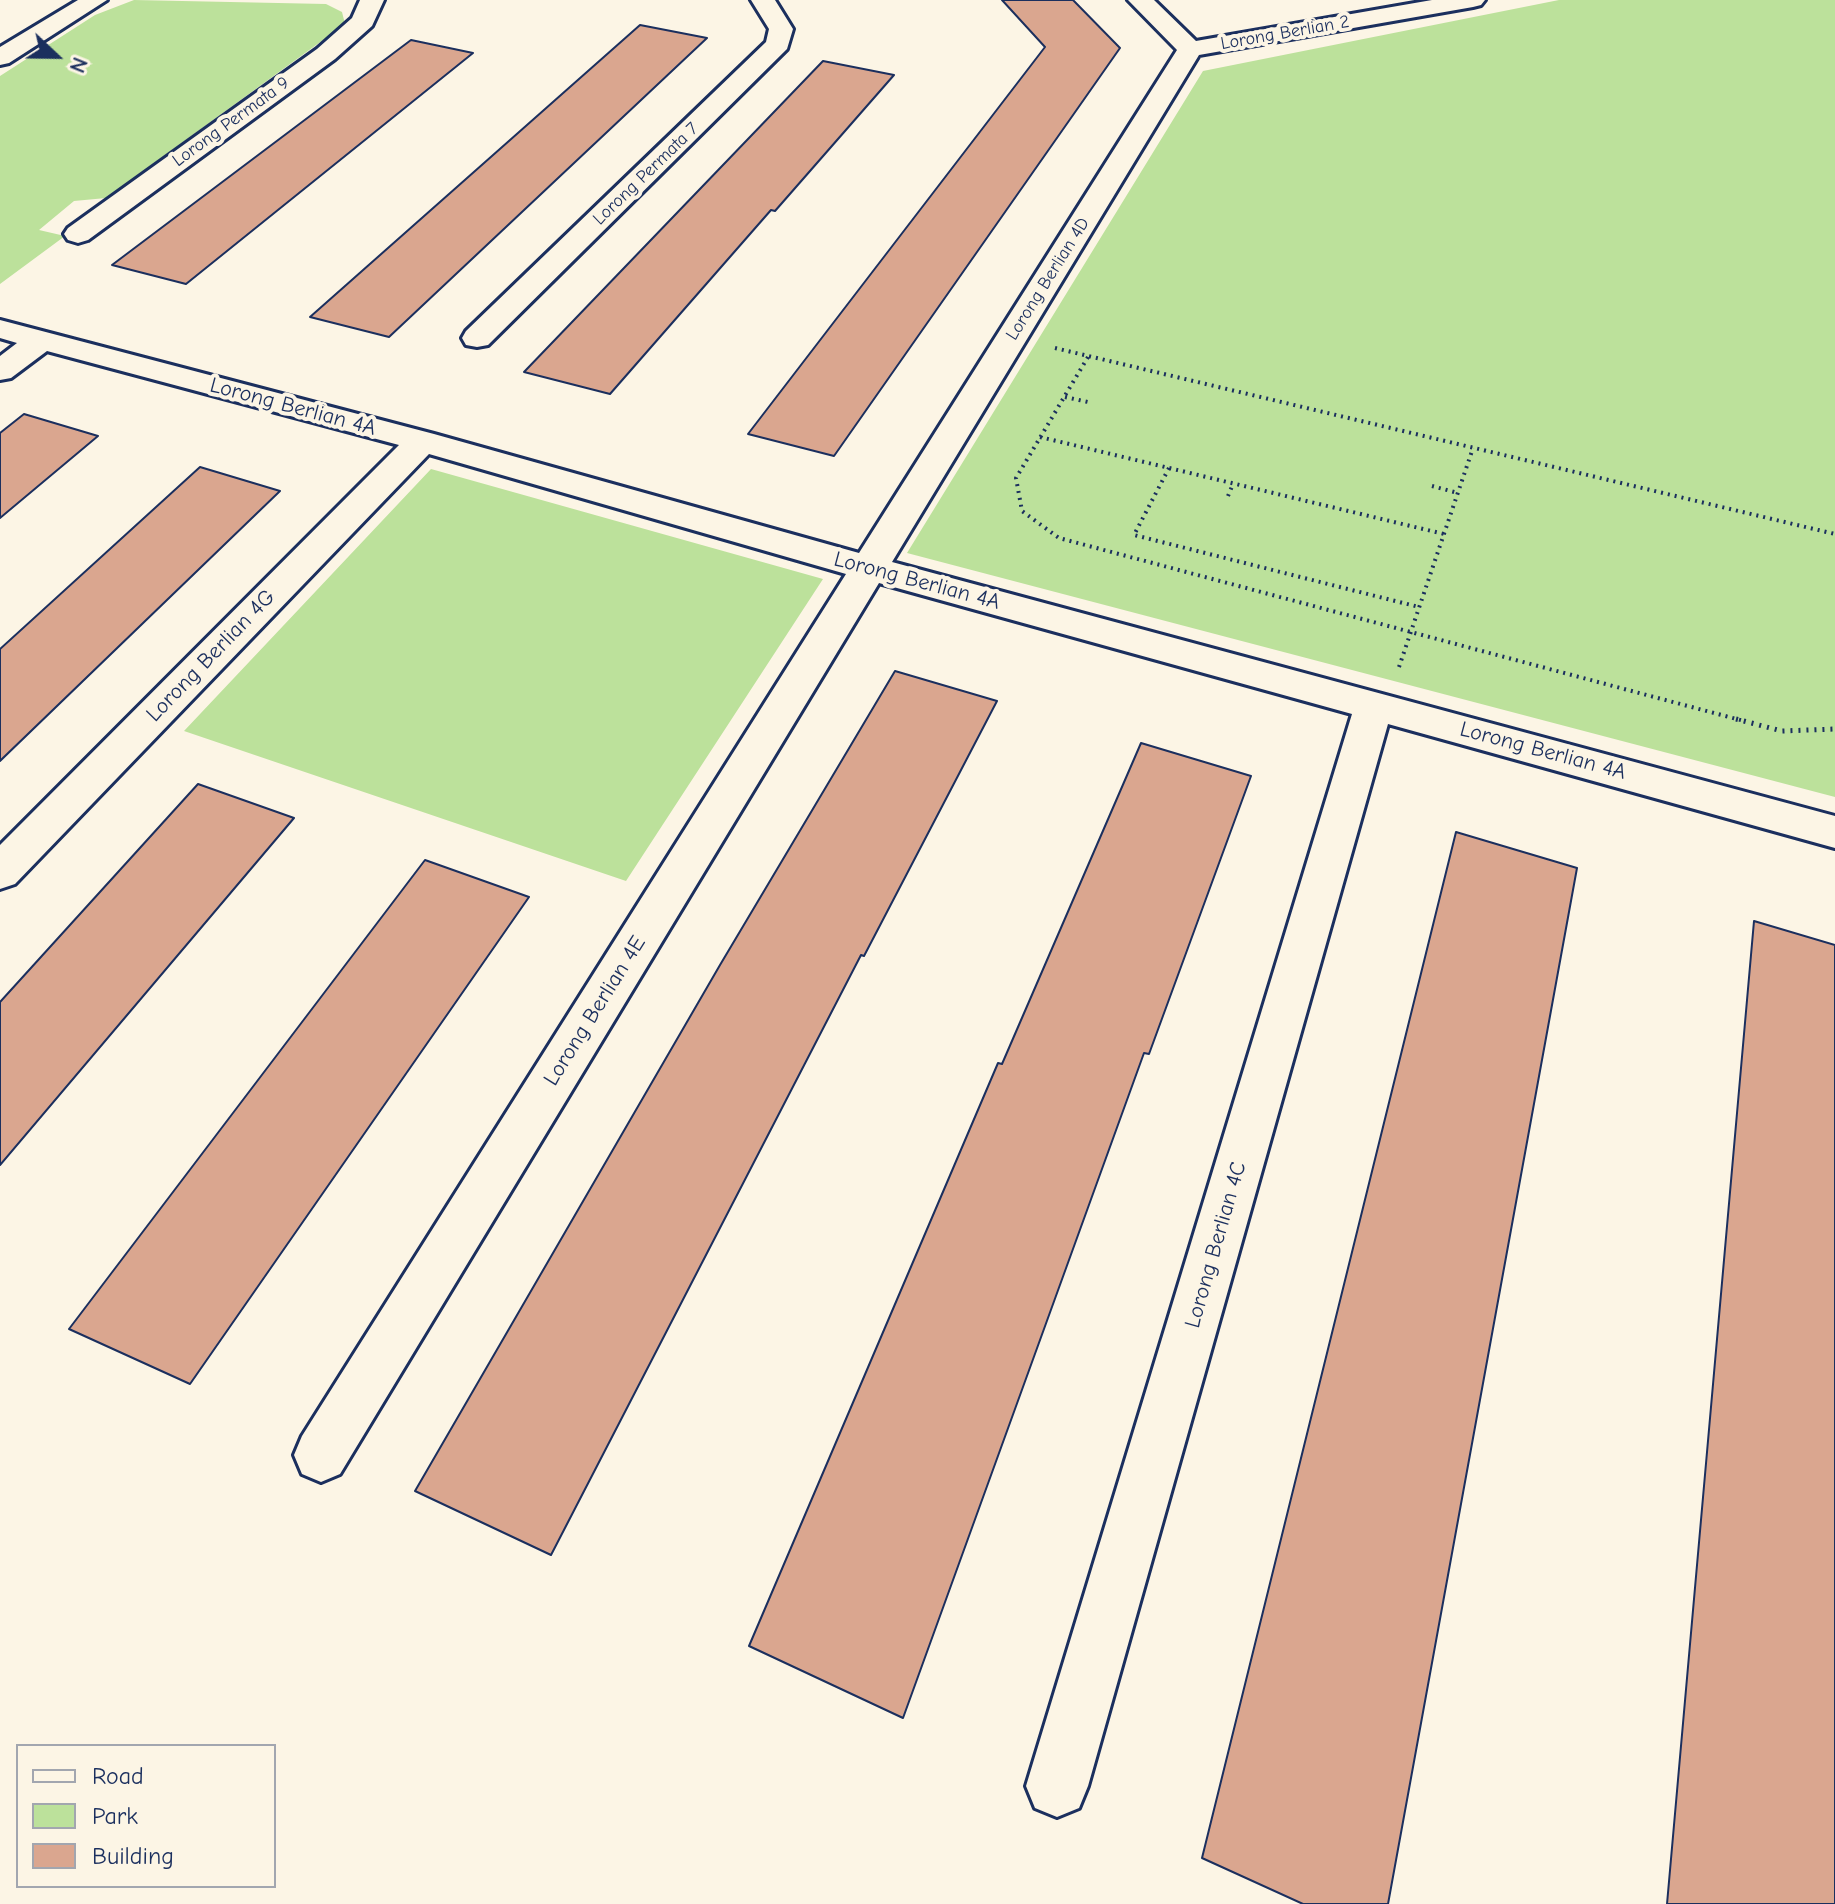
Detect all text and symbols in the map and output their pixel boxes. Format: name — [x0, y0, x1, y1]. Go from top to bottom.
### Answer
street label: Lorong Berlian 2 — [1219, 11, 1351, 55]
north arrow — [16, 16, 96, 96]
text: N — [64, 53, 93, 77]
street label: Lorong Permata 9 — [168, 72, 294, 172]
street label: Lorong Permata 7 — [589, 118, 703, 230]
street label: Lorong Berlian 4D — [1002, 214, 1094, 344]
street label: Lorong Berlian 4A — [207, 372, 379, 442]
street label: Lorong Berlian 4A — [831, 546, 1003, 616]
street label: Lorong Berlian 4G — [141, 584, 281, 728]
street label: Lorong Berlian 4A — [1457, 716, 1629, 786]
street label: Lorong Berlian 4E — [538, 931, 652, 1091]
street label: Lorong Berlian 4C — [1180, 1159, 1252, 1331]
legend — [16, 1744, 276, 1888]
text: Road — [92, 1762, 144, 1790]
text: Park — [92, 1802, 138, 1830]
text: Building — [92, 1842, 174, 1870]

